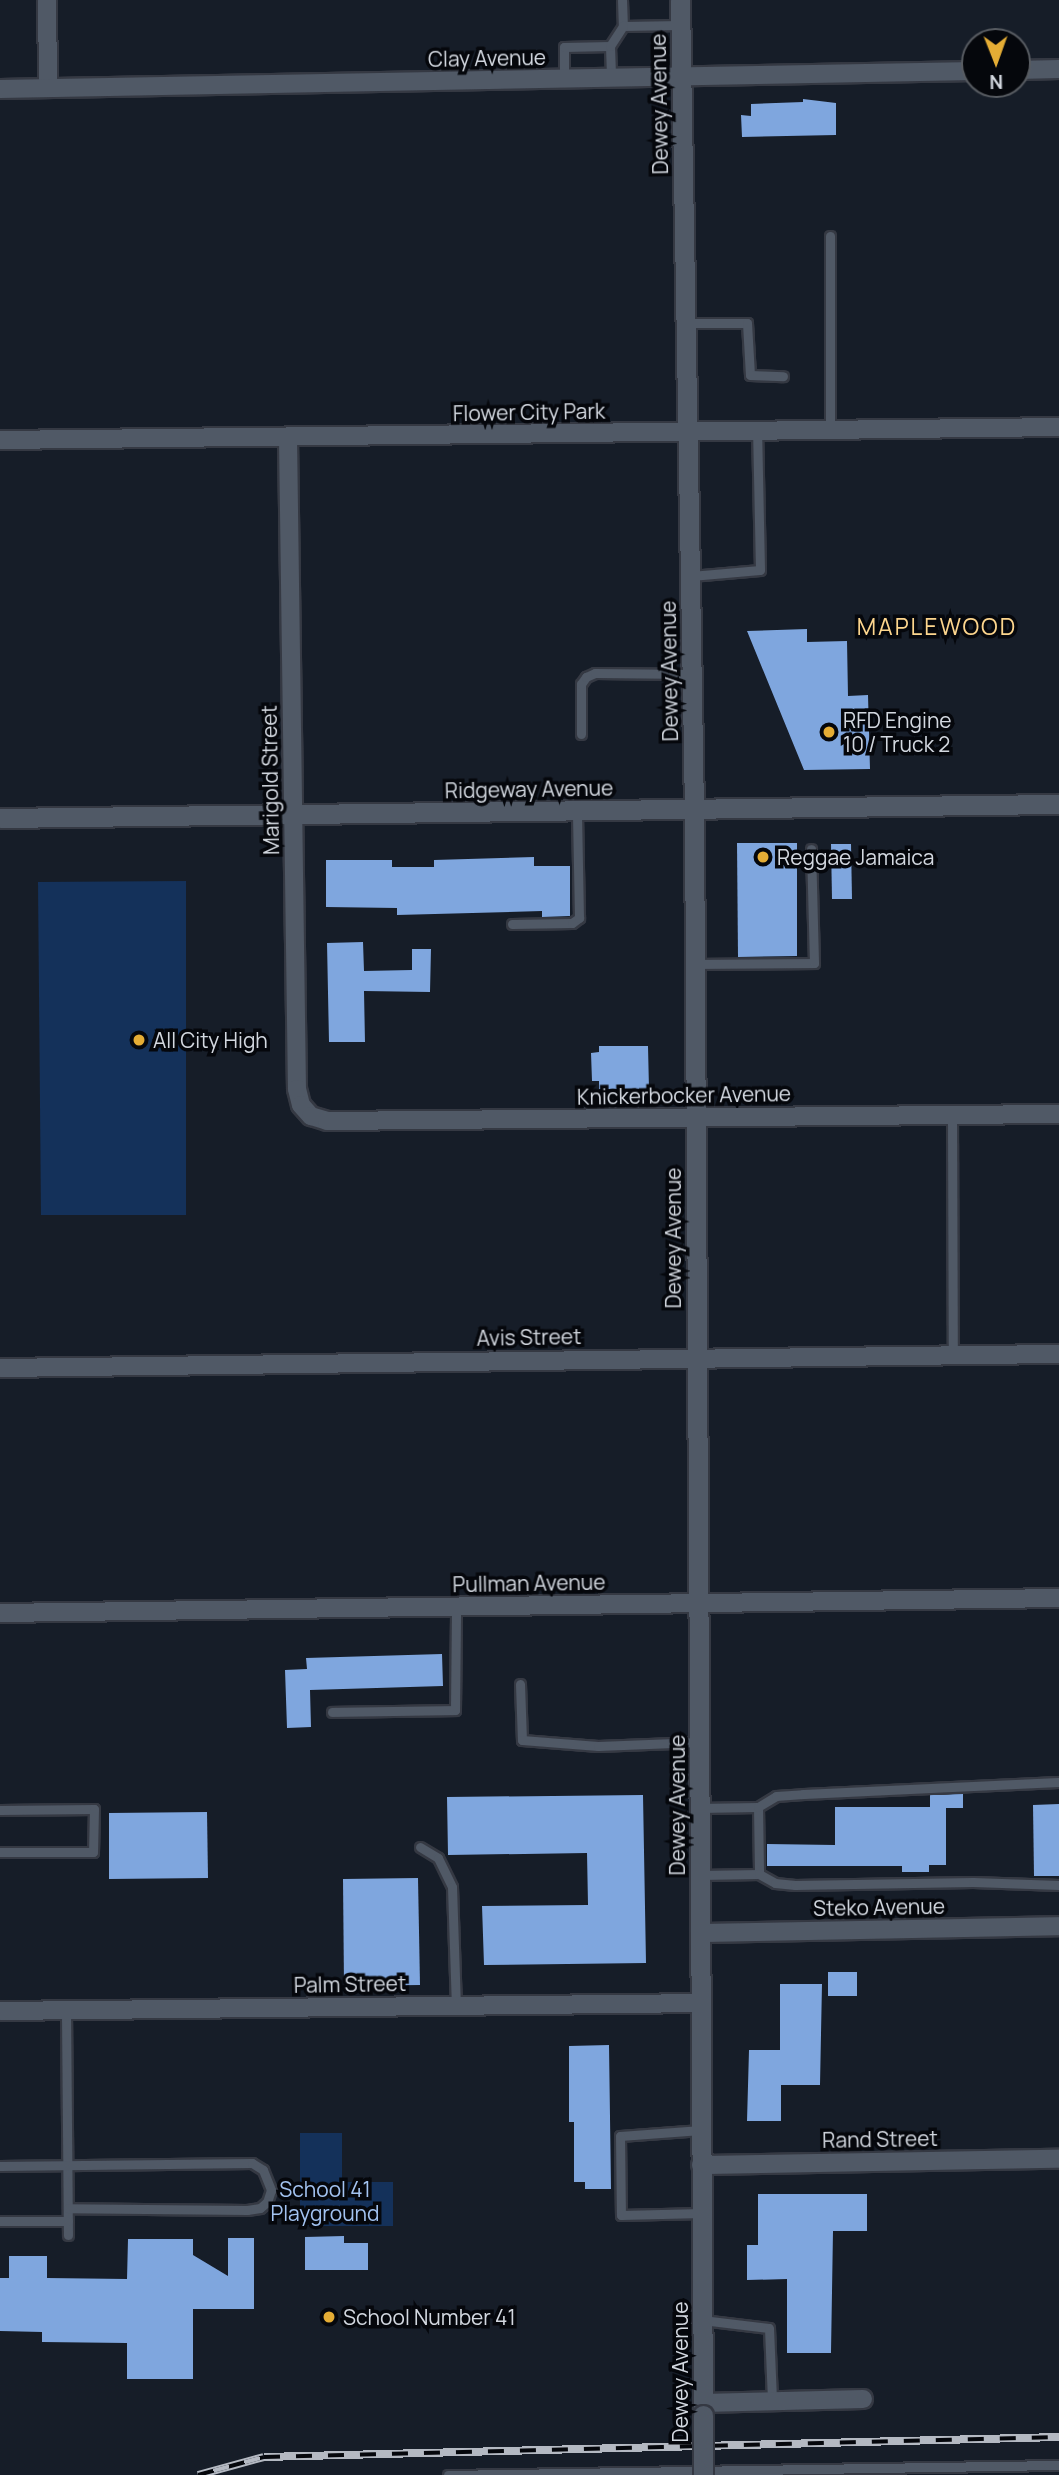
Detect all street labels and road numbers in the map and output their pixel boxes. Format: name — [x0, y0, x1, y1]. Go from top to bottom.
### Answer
street label: Dewey Avenue — [645, 33, 673, 175]
street label: Clay Avenue — [428, 44, 546, 72]
street label: Flower City Park — [453, 398, 605, 426]
street label: Dewey Avenue — [655, 600, 683, 742]
street label: Marigold Street — [256, 705, 284, 855]
street label: Ridgeway Avenue — [445, 775, 613, 803]
street label: Knickerbocker Avenue — [577, 1081, 791, 1109]
street label: Dewey Avenue — [660, 1168, 686, 1308]
street label: Avis Street — [476, 1323, 582, 1351]
street label: Pullman Avenue — [452, 1569, 606, 1597]
street label: Dewey Avenue — [664, 1735, 690, 1875]
street label: Steko Avenue — [813, 1893, 945, 1921]
street label: Palm Street — [294, 1970, 406, 1998]
street label: Rand Street — [822, 2125, 938, 2153]
street label: Dewey Avenue — [667, 2302, 693, 2442]

